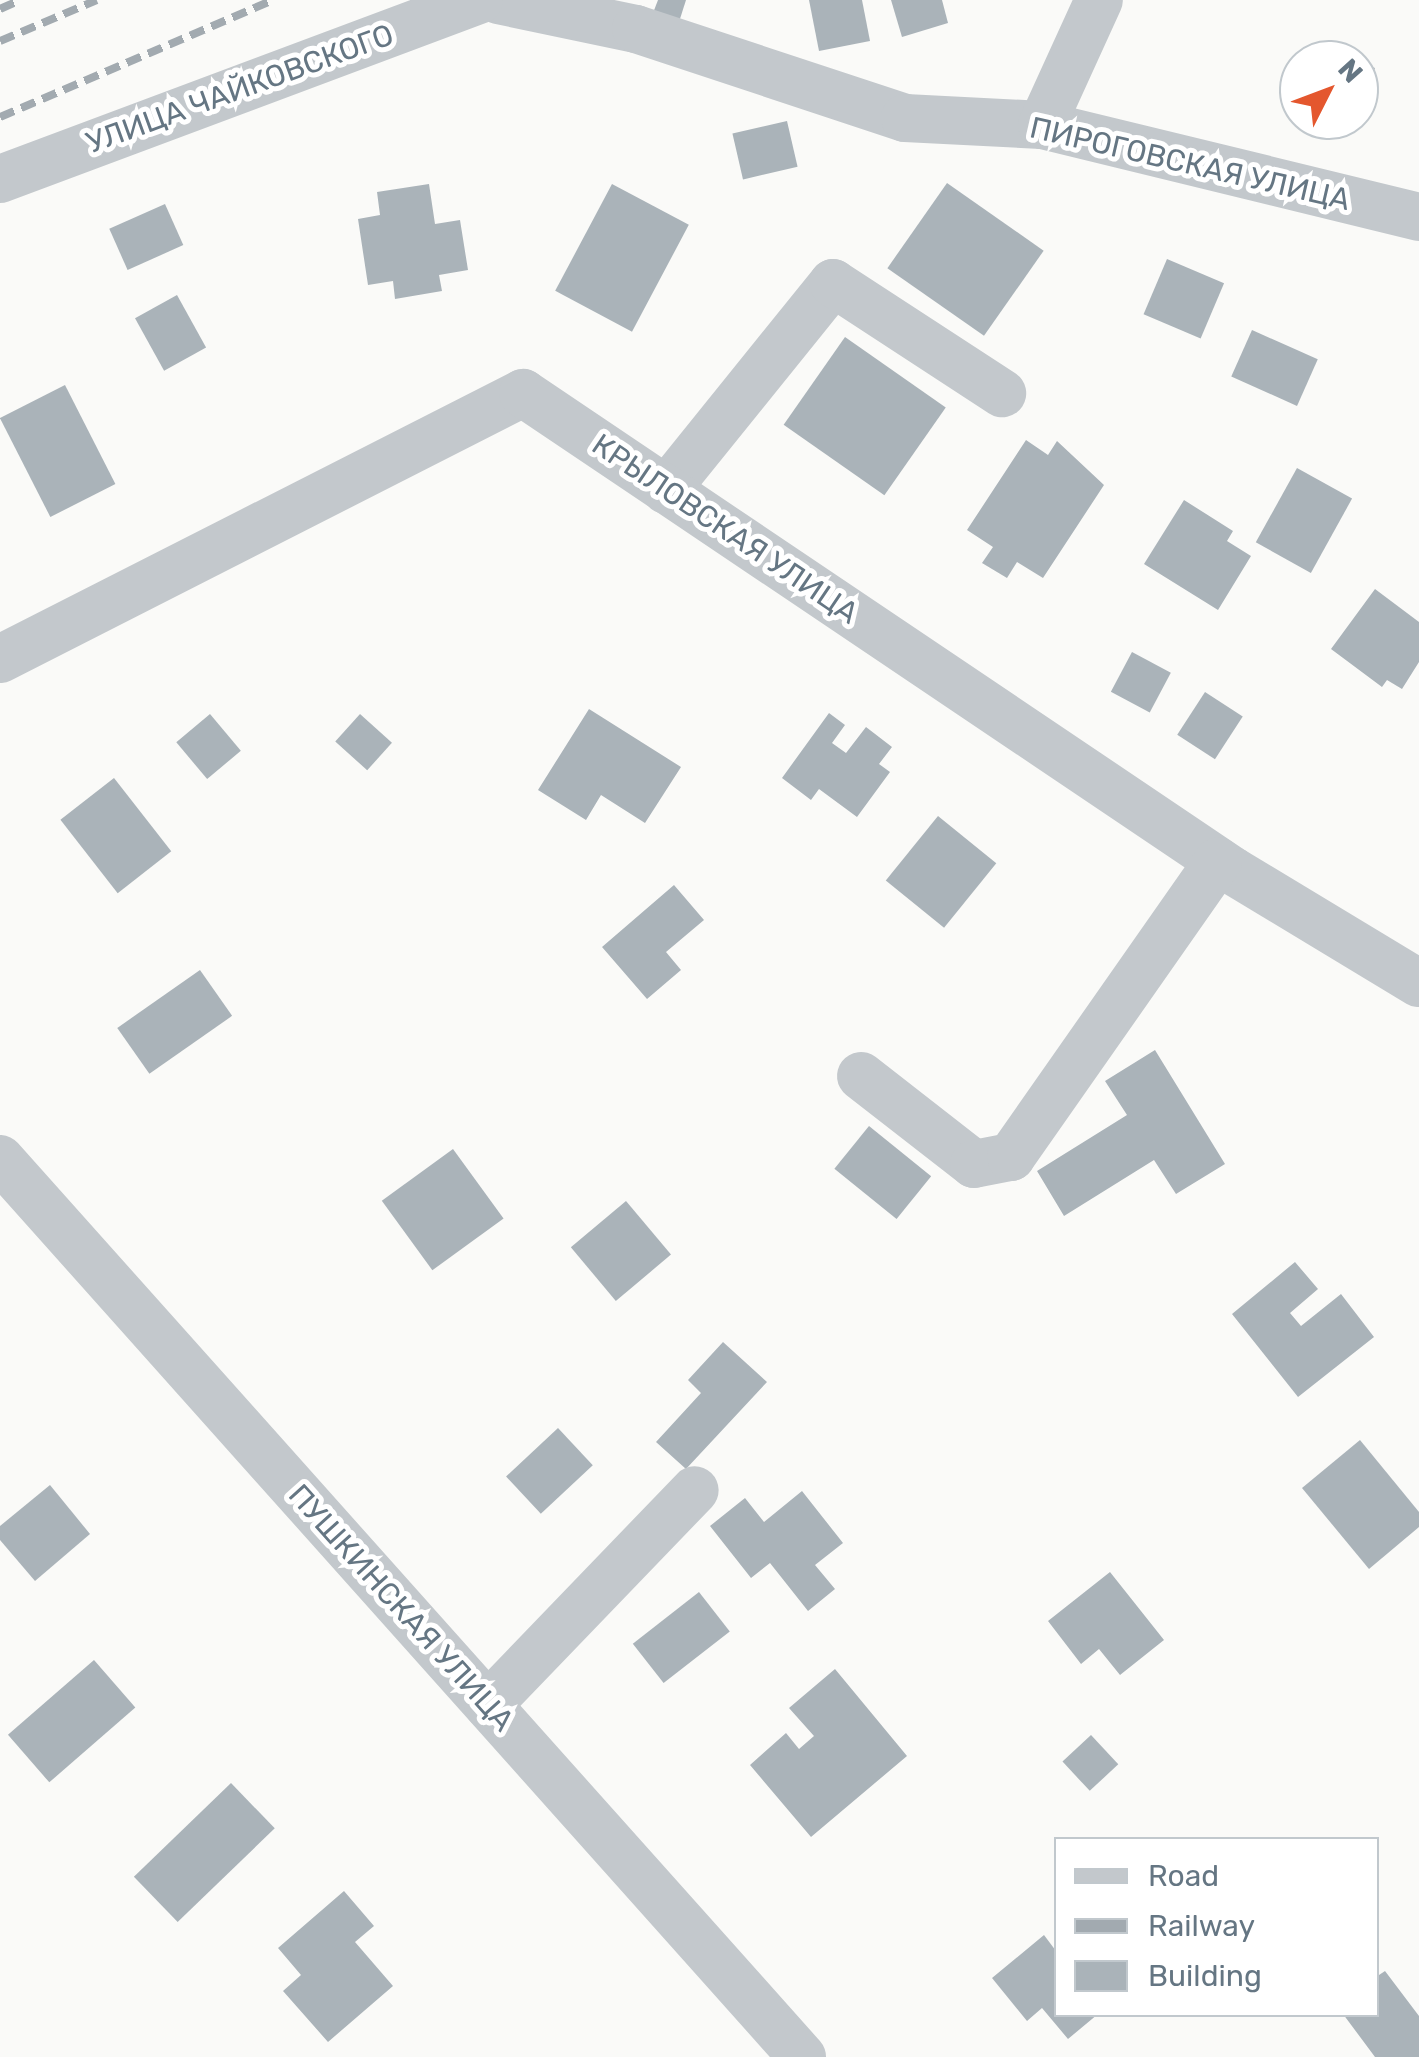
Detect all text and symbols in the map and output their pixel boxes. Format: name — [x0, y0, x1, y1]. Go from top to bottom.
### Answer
street label: УЛИЦА ЧАЙКОВСКОГО — [82, 17, 398, 161]
north arrow — [1279, 40, 1379, 140]
text: N — [1331, 52, 1369, 89]
street label: ПИРОГОВСКАЯ УЛИЦА — [1026, 110, 1354, 218]
street label: КРЫЛОВСКАЯ УЛИЦА — [585, 426, 865, 632]
street label: ПУШКИНСКАЯ УЛИЦА — [281, 1477, 521, 1739]
legend — [1054, 1837, 1379, 2017]
text: Road — [1148, 1858, 1219, 1894]
text: Railway — [1148, 1908, 1255, 1944]
text: Building — [1148, 1958, 1262, 1994]

